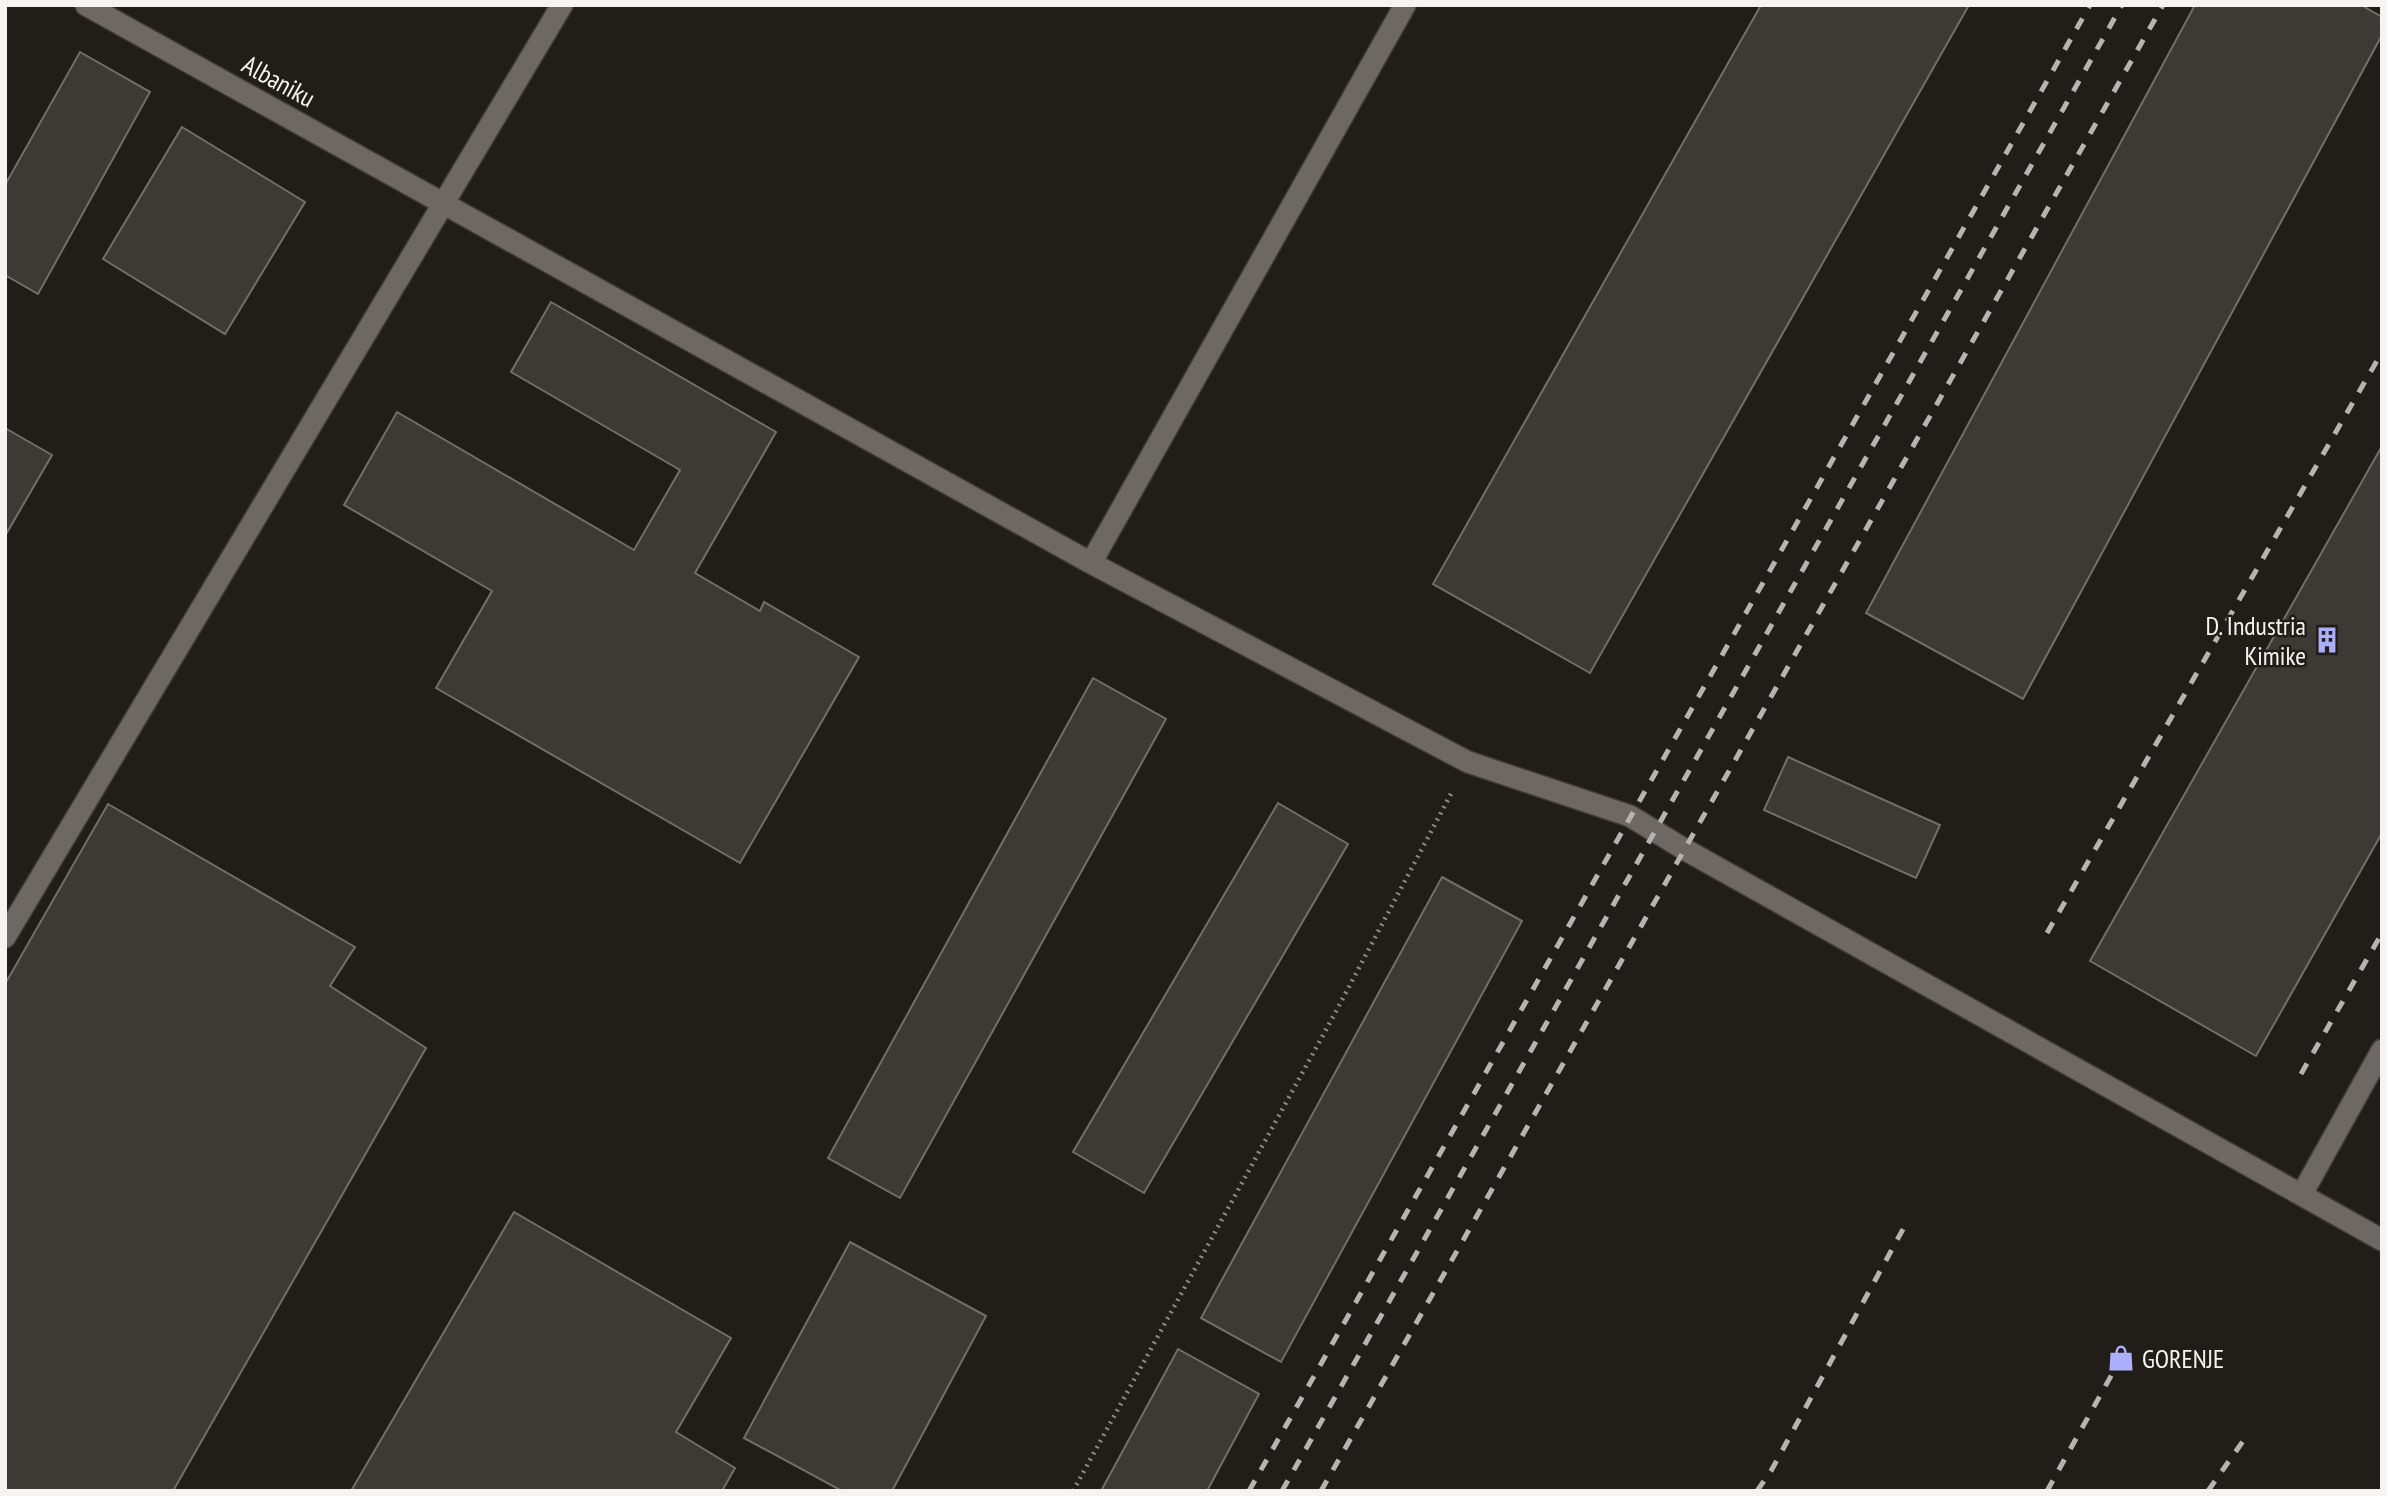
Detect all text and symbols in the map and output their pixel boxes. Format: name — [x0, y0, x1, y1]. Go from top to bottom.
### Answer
street label: Albaniku — [237, 48, 321, 114]
place label: D. Industria Kimike — [2205, 609, 2306, 672]
building icon: D. Industria Kimike — [2312, 625, 2342, 655]
place label: GORENJE — [2142, 1342, 2224, 1375]
shop icon: GORENJE — [2106, 1343, 2136, 1373]

